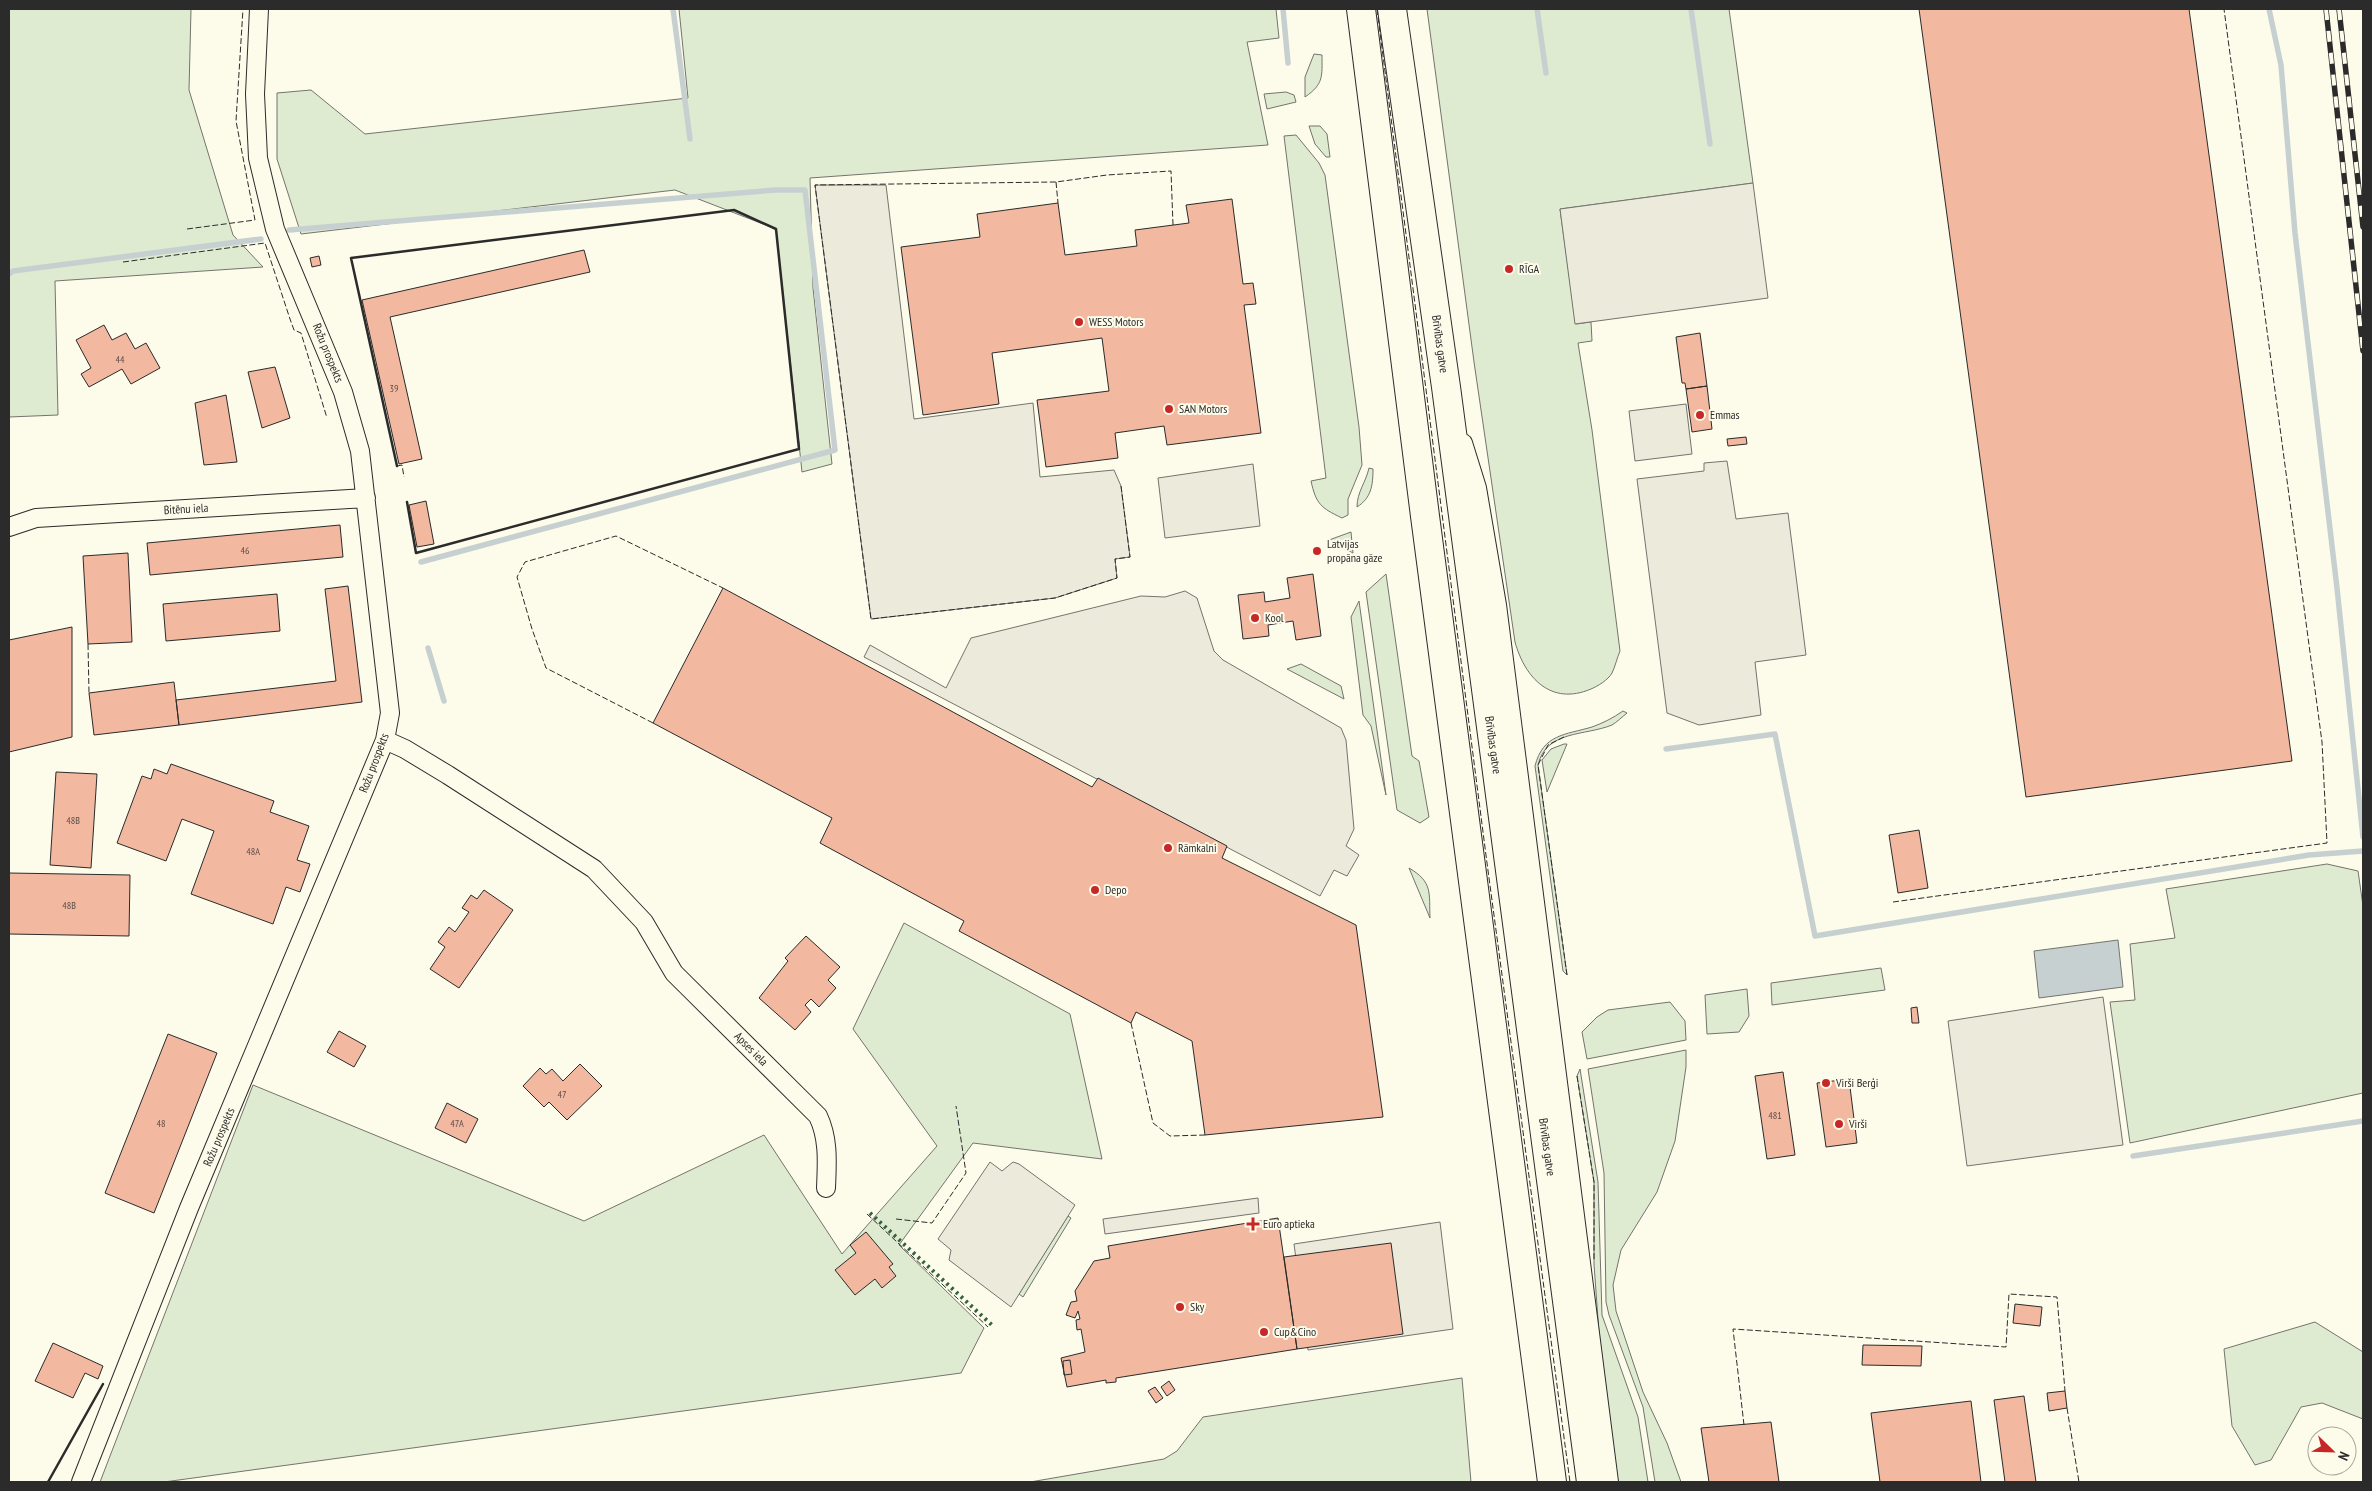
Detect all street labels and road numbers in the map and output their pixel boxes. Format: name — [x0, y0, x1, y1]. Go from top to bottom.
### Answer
street label: Brīvības gatve — [1429, 314, 1452, 374]
street label: Rožu prospekts — [310, 321, 347, 385]
street label: Bitēnu iela — [163, 500, 209, 517]
street label: Brīvības gatve — [1482, 715, 1505, 775]
street label: Rožu prospekts — [355, 731, 392, 795]
street label: Apses iela — [731, 1029, 772, 1069]
street label: Rožu prospekts — [199, 1105, 238, 1168]
street label: Brīvības gatve — [1536, 1117, 1559, 1177]

